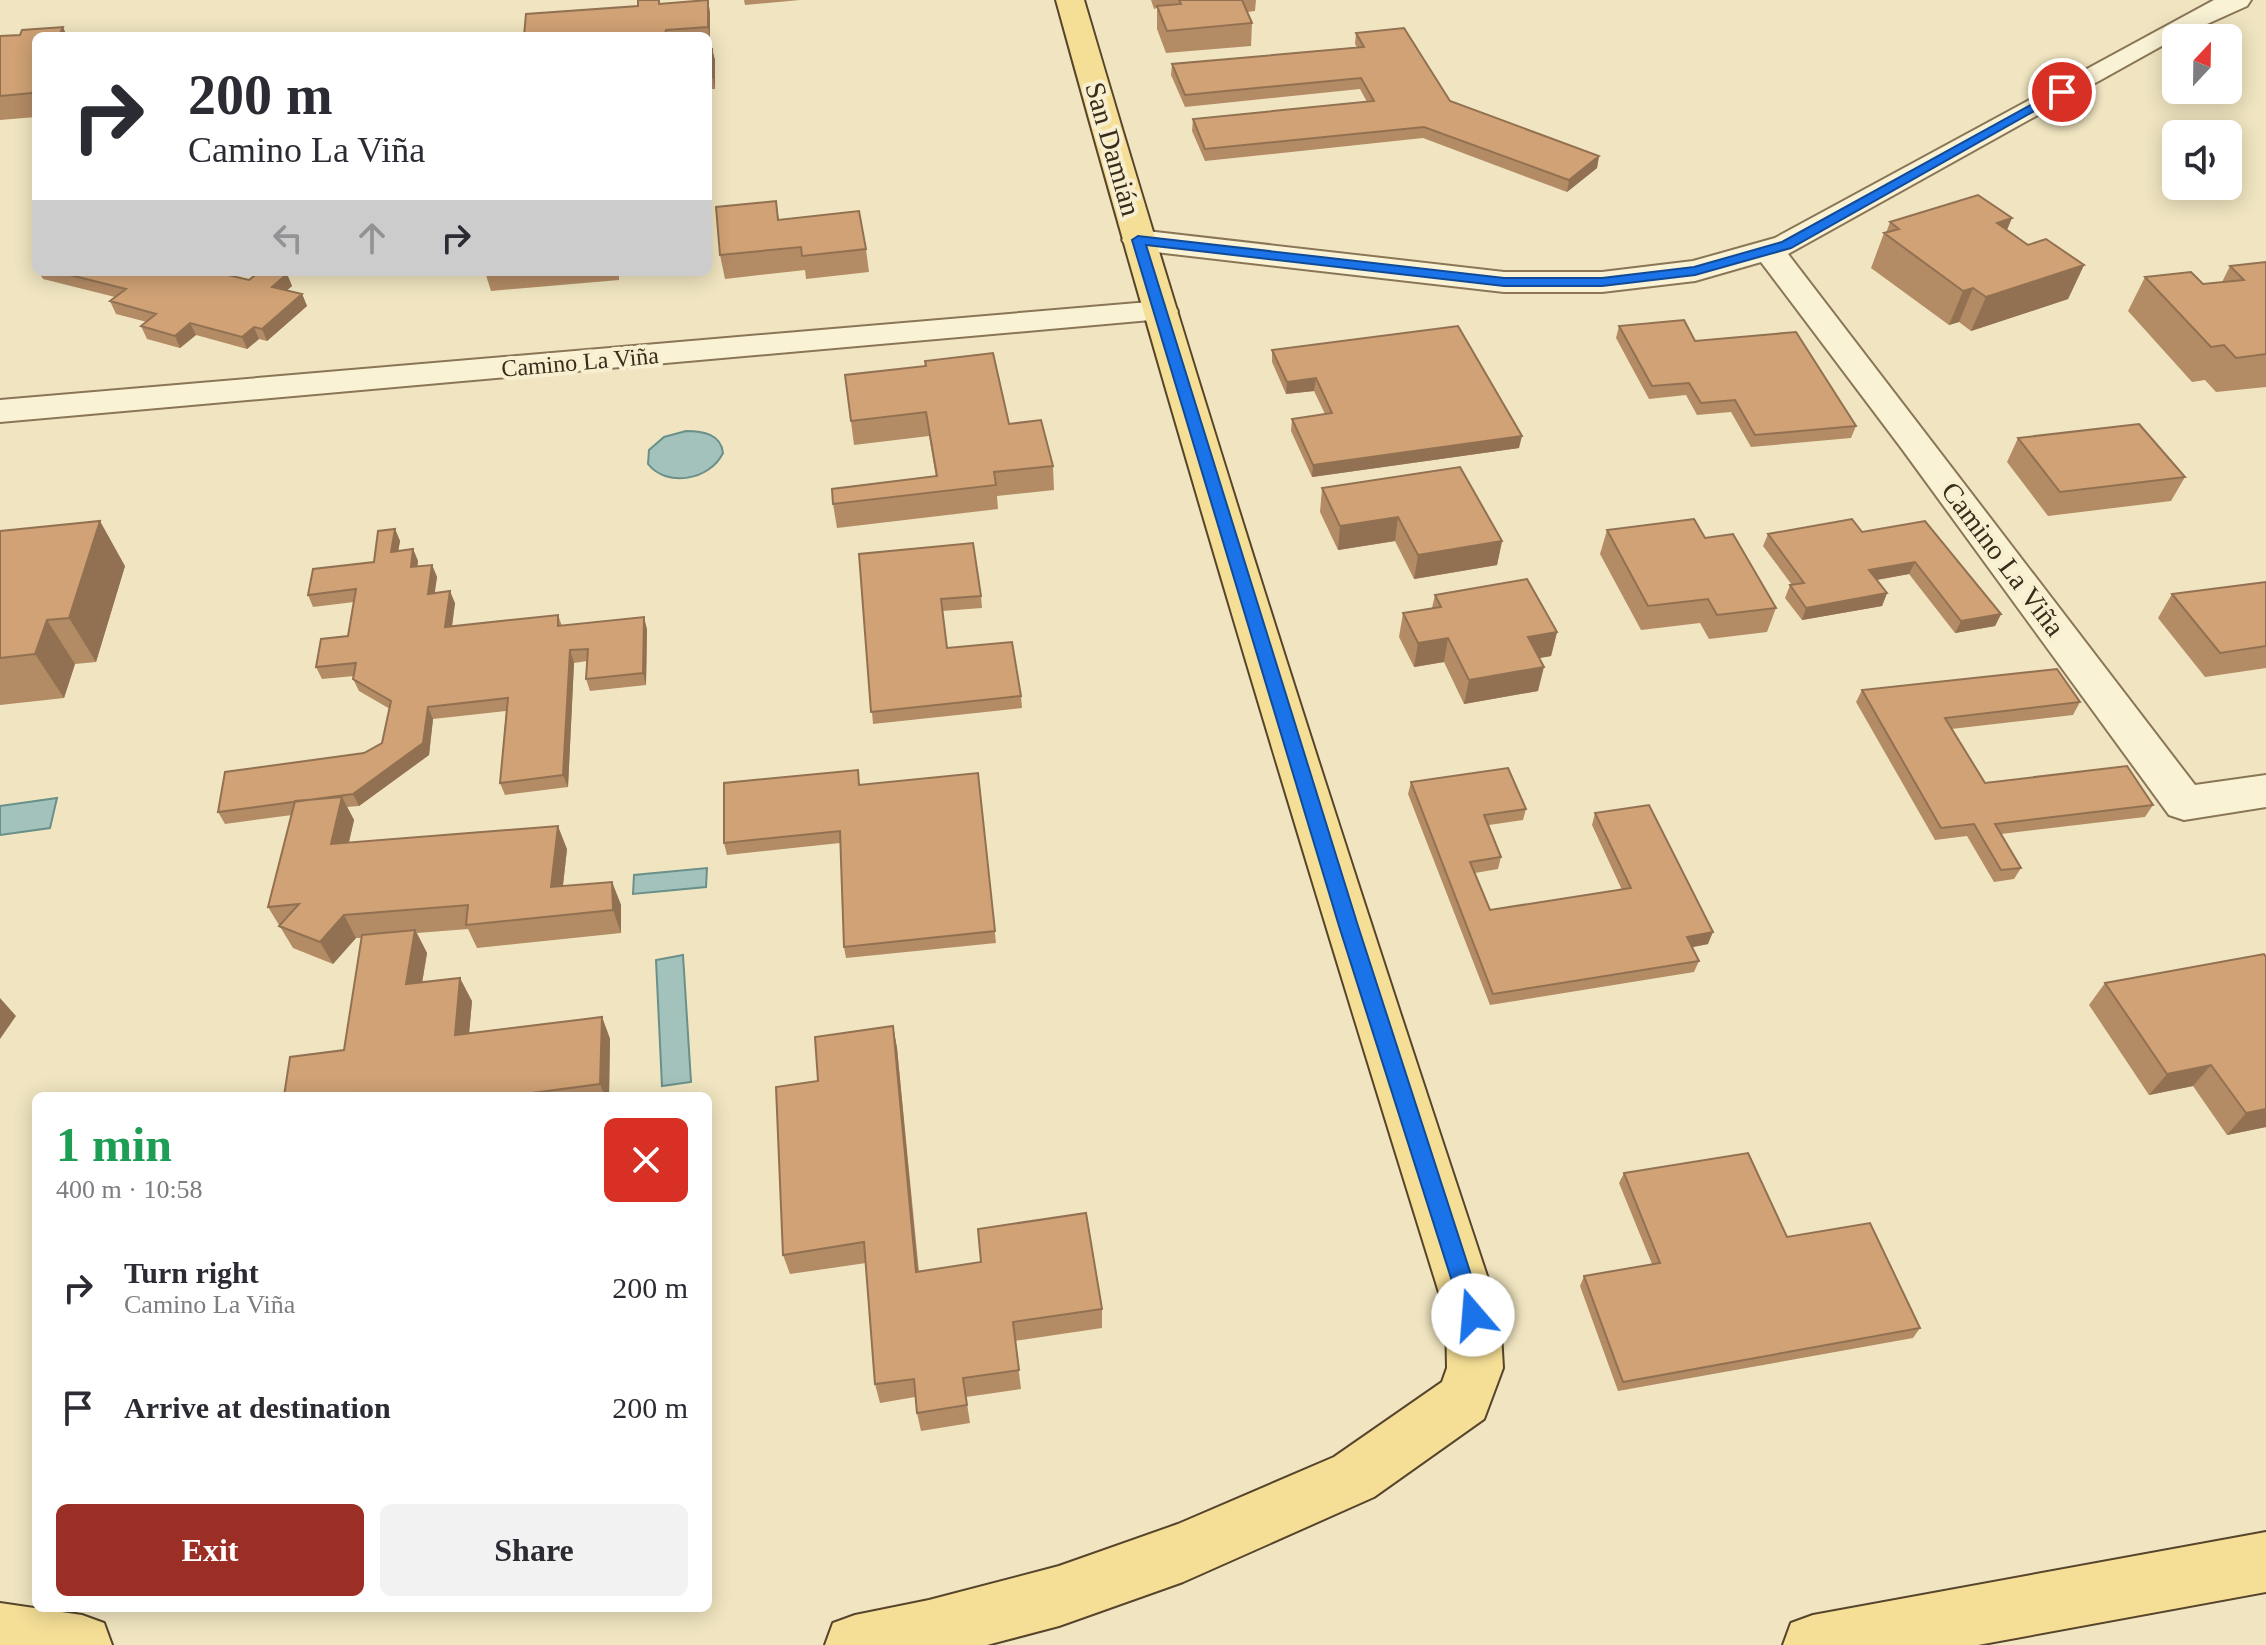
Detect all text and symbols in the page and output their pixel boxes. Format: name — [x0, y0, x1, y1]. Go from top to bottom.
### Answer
north arrow — [2162, 24, 2242, 104]
map controls — [2162, 24, 2242, 200]
pin — [2028, 58, 2096, 126]
icon: right — [56, 64, 160, 168]
text: 200 m — [188, 64, 333, 126]
icon: arrive — [2040, 70, 2084, 114]
street label: San Damián — [1079, 79, 1147, 219]
button: sound — [2162, 120, 2242, 200]
text: Camino La Viña — [188, 130, 425, 170]
icon: left — [266, 216, 310, 260]
icon: ahead — [350, 216, 394, 260]
icon: right — [434, 216, 478, 260]
street label: Camino La Viña — [500, 342, 660, 382]
street label: Camino La Viña — [1935, 476, 2071, 642]
text: 1 min — [56, 1118, 172, 1171]
button: close — [604, 1118, 688, 1202]
text: 400 m · 10:58 — [56, 1175, 203, 1204]
text: Turn right — [124, 1256, 259, 1289]
icon: right — [56, 1266, 100, 1310]
text: 200 m — [612, 1271, 688, 1304]
position arrow — [1431, 1273, 1515, 1357]
text: Camino La Viña — [124, 1290, 295, 1319]
icon: arrive — [56, 1386, 100, 1430]
text: Arrive at destination — [124, 1391, 391, 1424]
text: 200 m — [612, 1391, 688, 1424]
button: Exit — [56, 1504, 364, 1596]
button: Share — [380, 1504, 688, 1596]

